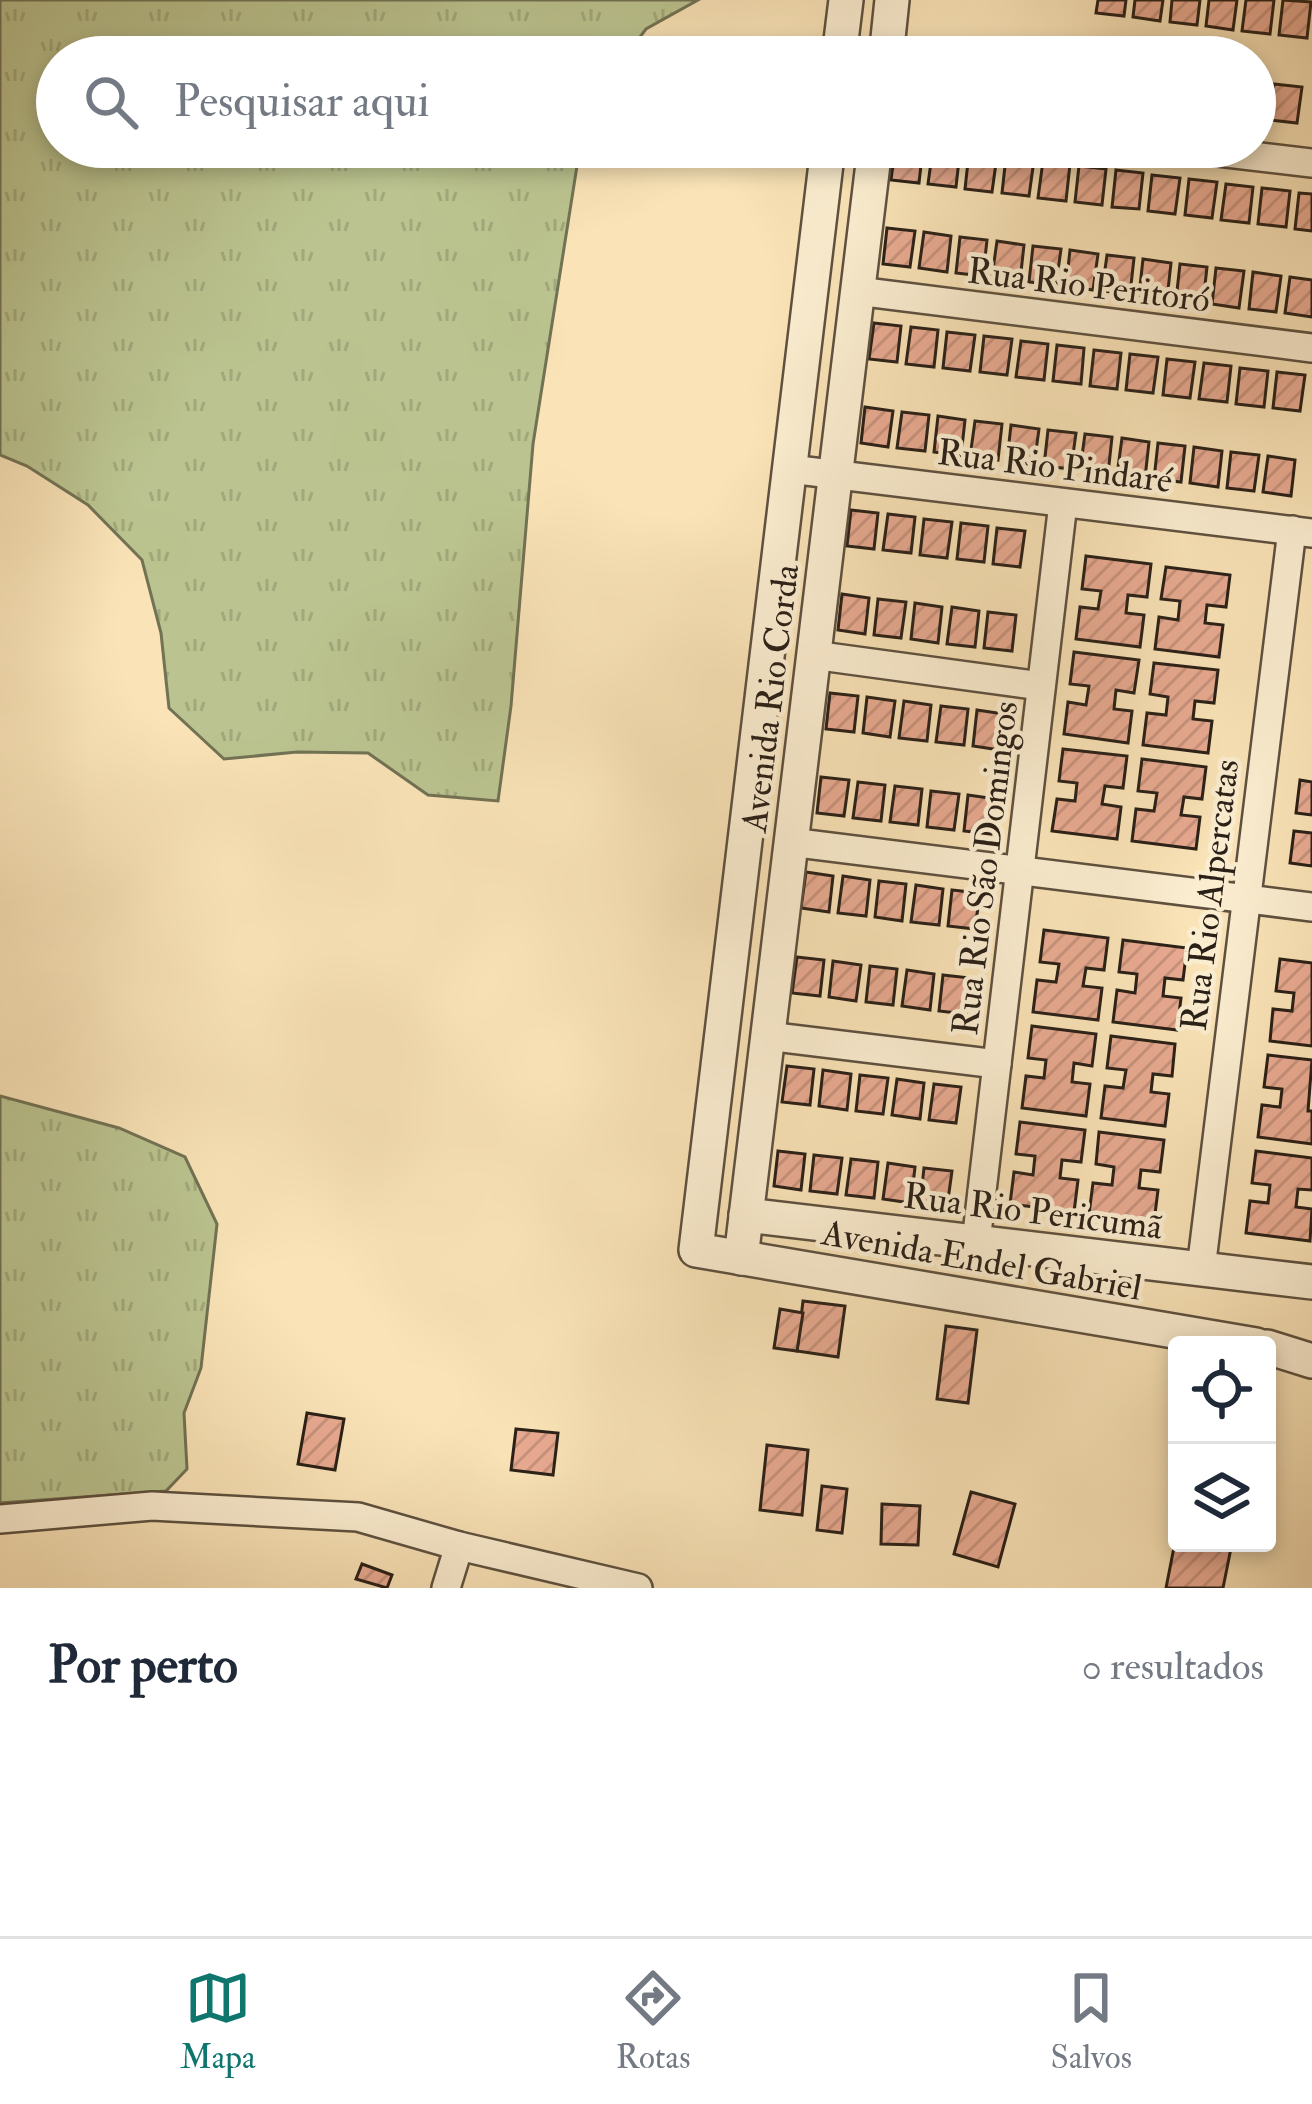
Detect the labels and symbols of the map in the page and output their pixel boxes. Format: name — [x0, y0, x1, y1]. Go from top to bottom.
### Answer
street label: Rua Rio Peritoró — [965, 248, 1213, 323]
street label: Rua Rio Pindaré — [935, 430, 1176, 503]
street label: Avenida Rio Corda — [732, 560, 809, 836]
street label: Rua Rio São Domingos — [943, 699, 1028, 1038]
street label: Rua Rio Alpercatas — [1172, 757, 1249, 1034]
street label: Rua Rio Pericumã — [901, 1173, 1166, 1250]
street label: Avenida Endel Gabriel — [817, 1210, 1145, 1311]

